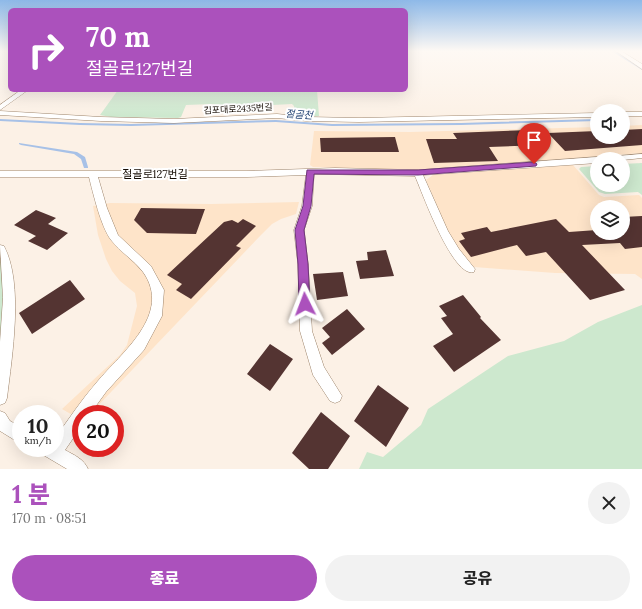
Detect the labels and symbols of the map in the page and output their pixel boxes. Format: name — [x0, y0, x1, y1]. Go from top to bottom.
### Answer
street label: 김포대로2435번길 — [203, 101, 273, 116]
water label: 절골천 — [285, 107, 315, 122]
pin — [517, 123, 551, 164]
street label: 절골로127번길 — [122, 167, 188, 181]
position arrow — [284, 283, 326, 325]
speed limit sign: 20 — [72, 405, 124, 457]

